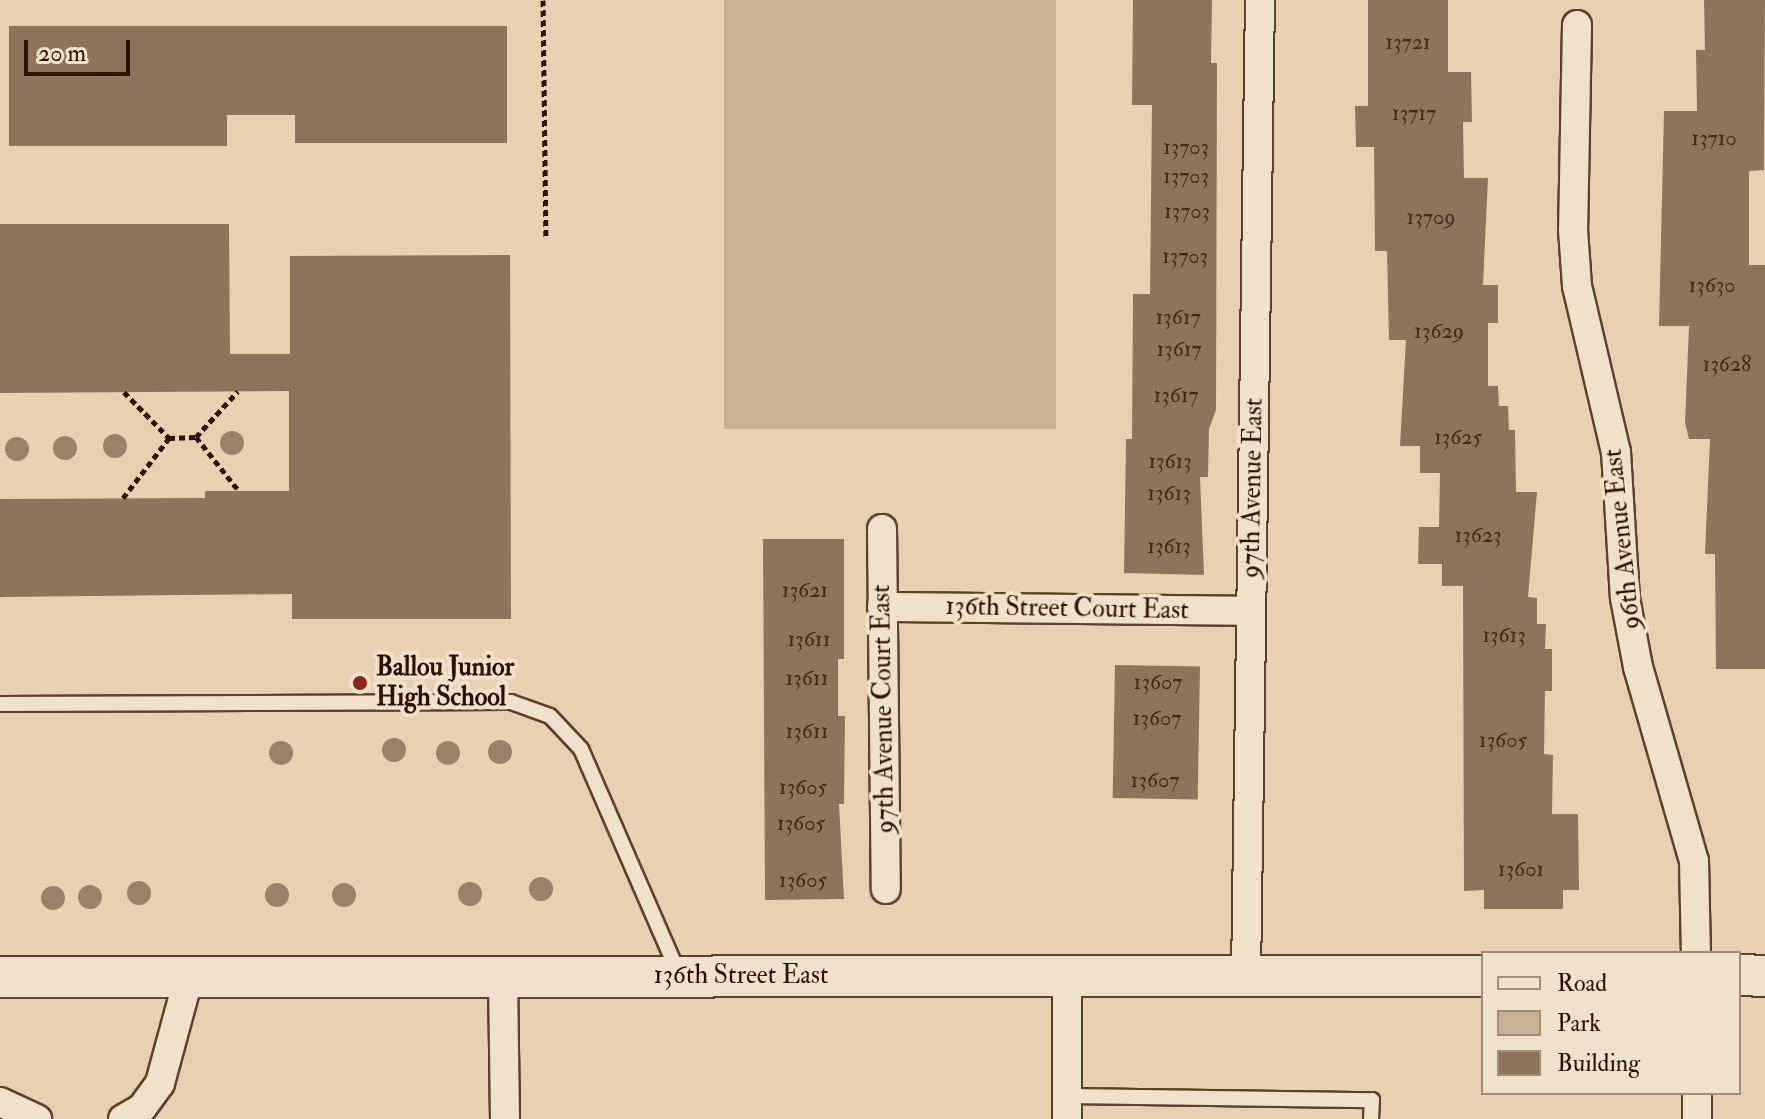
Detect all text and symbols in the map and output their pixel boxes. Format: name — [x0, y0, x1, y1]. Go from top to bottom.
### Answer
scale bar — [28, 24, 134, 74]
house number: 13721 — [1385, 30, 1431, 56]
text: 20 m — [38, 38, 86, 69]
house number: 13717 — [1392, 101, 1436, 127]
house number: 13710 — [1691, 126, 1737, 152]
house number: 13703 — [1163, 135, 1209, 161]
house number: 13703 — [1163, 164, 1209, 190]
house number: 13703 — [1164, 199, 1210, 225]
house number: 13709 — [1407, 205, 1455, 231]
house number: 13703 — [1162, 244, 1208, 270]
house number: 13630 — [1688, 273, 1736, 299]
house number: 13617 — [1155, 305, 1201, 331]
house number: 13629 — [1414, 319, 1464, 345]
house number: 13617 — [1156, 337, 1202, 363]
house number: 13628 — [1703, 352, 1751, 378]
house number: 13617 — [1153, 383, 1199, 409]
street label: 97th Avenue East — [1236, 398, 1270, 578]
house number: 13625 — [1434, 425, 1482, 451]
street label: 96th Avenue East — [1598, 447, 1648, 631]
house number: 13613 — [1148, 449, 1192, 475]
house number: 13613 — [1147, 481, 1191, 507]
house number: 13623 — [1455, 523, 1501, 549]
house number: 13613 — [1147, 534, 1191, 560]
house number: 13621 — [782, 578, 828, 604]
street label: 97th Avenue Court East — [866, 584, 902, 834]
street label: 136th Street Court East — [945, 591, 1189, 627]
house number: 13613 — [1482, 623, 1526, 649]
house number: 13611 — [787, 627, 831, 653]
place label: Ballou Junior High School — [376, 652, 514, 714]
house number: 13611 — [785, 666, 829, 692]
house number: 13607 — [1134, 670, 1182, 696]
marker: Ballou Junior High School — [351, 674, 369, 692]
house number: 13607 — [1133, 706, 1181, 732]
house number: 13611 — [785, 719, 829, 745]
house number: 13605 — [1479, 728, 1527, 754]
house number: 13607 — [1131, 768, 1179, 794]
house number: 13605 — [779, 775, 827, 801]
house number: 13605 — [777, 811, 825, 837]
house number: 13601 — [1498, 857, 1544, 883]
house number: 13605 — [779, 868, 827, 894]
legend — [1481, 951, 1741, 1095]
street label: 136th Street East — [654, 960, 828, 992]
text: Road — [1557, 968, 1607, 999]
text: Park — [1557, 1008, 1601, 1039]
text: Building — [1557, 1048, 1640, 1079]

